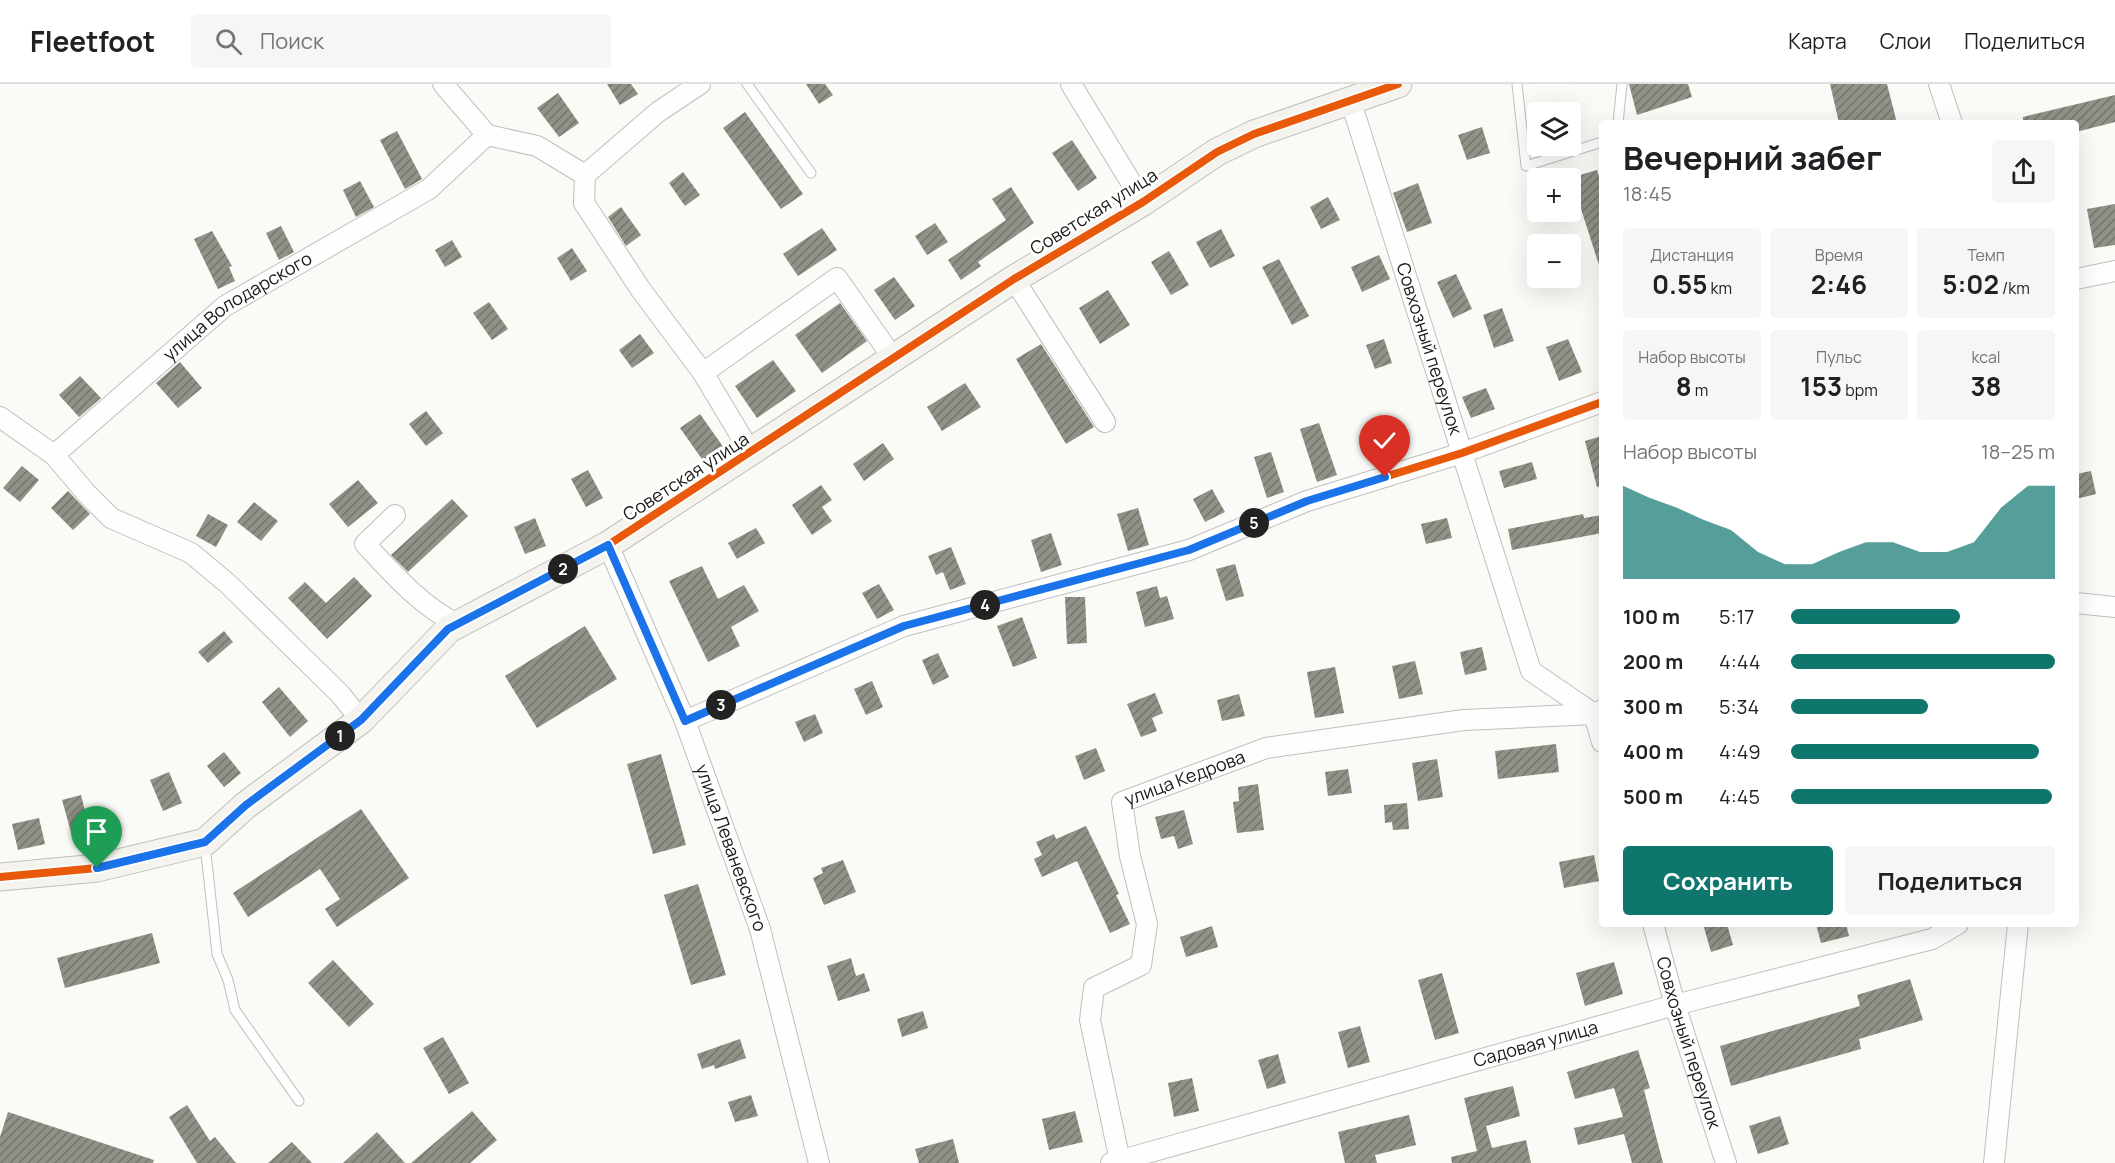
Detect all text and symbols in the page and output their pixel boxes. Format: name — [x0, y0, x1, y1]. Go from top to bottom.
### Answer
search box — [191, 14, 611, 68]
text: Fleetfoot — [30, 22, 155, 60]
icon: search — [212, 25, 245, 58]
text: Поиск — [260, 26, 324, 56]
text: Карта — [1788, 27, 1847, 55]
text: Слои — [1880, 27, 1931, 55]
text: Поделиться — [1964, 27, 2085, 55]
map controls — [1527, 102, 1581, 288]
button: layers — [1527, 102, 1581, 156]
text: Вечерний забег — [1623, 135, 1882, 180]
button: share — [1992, 140, 2055, 203]
street label: Советская улица — [1025, 162, 1162, 260]
button: + — [1527, 168, 1581, 222]
text: 18:45 — [1623, 180, 1672, 207]
button: − — [1527, 234, 1581, 288]
text: Дистанция — [1650, 244, 1734, 266]
text: Время — [1815, 244, 1863, 266]
text: Темп — [1967, 244, 2005, 266]
street label: улица Володарского — [157, 246, 316, 366]
street label: Совхозный переулок — [1391, 259, 1469, 439]
text: 0.55 — [1652, 266, 1707, 302]
text: 2:46 — [1811, 266, 1867, 302]
text: 5:02 — [1942, 266, 1999, 302]
text: km — [1707, 277, 1732, 299]
text: /km — [1999, 277, 2030, 299]
text: Набор высоты — [1638, 346, 1746, 368]
text: Пульс — [1816, 346, 1862, 368]
text: kcal — [1971, 346, 2001, 368]
text: 8 — [1676, 368, 1692, 404]
text: 153 — [1800, 368, 1842, 404]
text: 38 — [1970, 368, 2002, 404]
text: m — [1692, 379, 1708, 401]
text: bpm — [1842, 379, 1878, 401]
pin — [1359, 415, 1410, 477]
icon: check — [1368, 424, 1401, 457]
street label: Советская улица — [618, 426, 753, 526]
text: Набор высоты — [1623, 438, 1757, 465]
text: 18–25 m — [1981, 438, 2055, 465]
pin: 5 — [1239, 508, 1269, 538]
text: 5 — [1249, 512, 1259, 534]
pin: 2 — [548, 554, 578, 584]
text: 2 — [558, 558, 568, 580]
pin: 4 — [970, 590, 1000, 620]
text: 4 — [980, 594, 990, 616]
text: 100 m — [1623, 603, 1680, 630]
text: 5:17 — [1719, 603, 1754, 630]
text: 200 m — [1623, 648, 1683, 675]
text: 4:44 — [1719, 648, 1761, 675]
pin: 3 — [706, 690, 736, 720]
text: 300 m — [1623, 693, 1683, 720]
text: 5:34 — [1719, 693, 1759, 720]
text: 3 — [716, 694, 726, 716]
pin: 1 — [325, 721, 355, 751]
text: 1 — [336, 725, 344, 747]
text: 400 m — [1623, 738, 1683, 765]
text: 4:49 — [1719, 738, 1761, 765]
street label: улица Кедрова — [1121, 744, 1248, 811]
street label: улица Леваневского — [691, 761, 773, 935]
text: 500 m — [1623, 783, 1683, 810]
text: 4:45 — [1719, 783, 1760, 810]
pin — [71, 806, 122, 868]
icon: arrive — [80, 815, 113, 848]
button: Сохранить — [1623, 846, 1833, 915]
button: Поделиться — [1845, 846, 2055, 915]
street label: Совхозный переулок — [1651, 954, 1728, 1133]
street label: Садовая улица — [1470, 1014, 1600, 1072]

